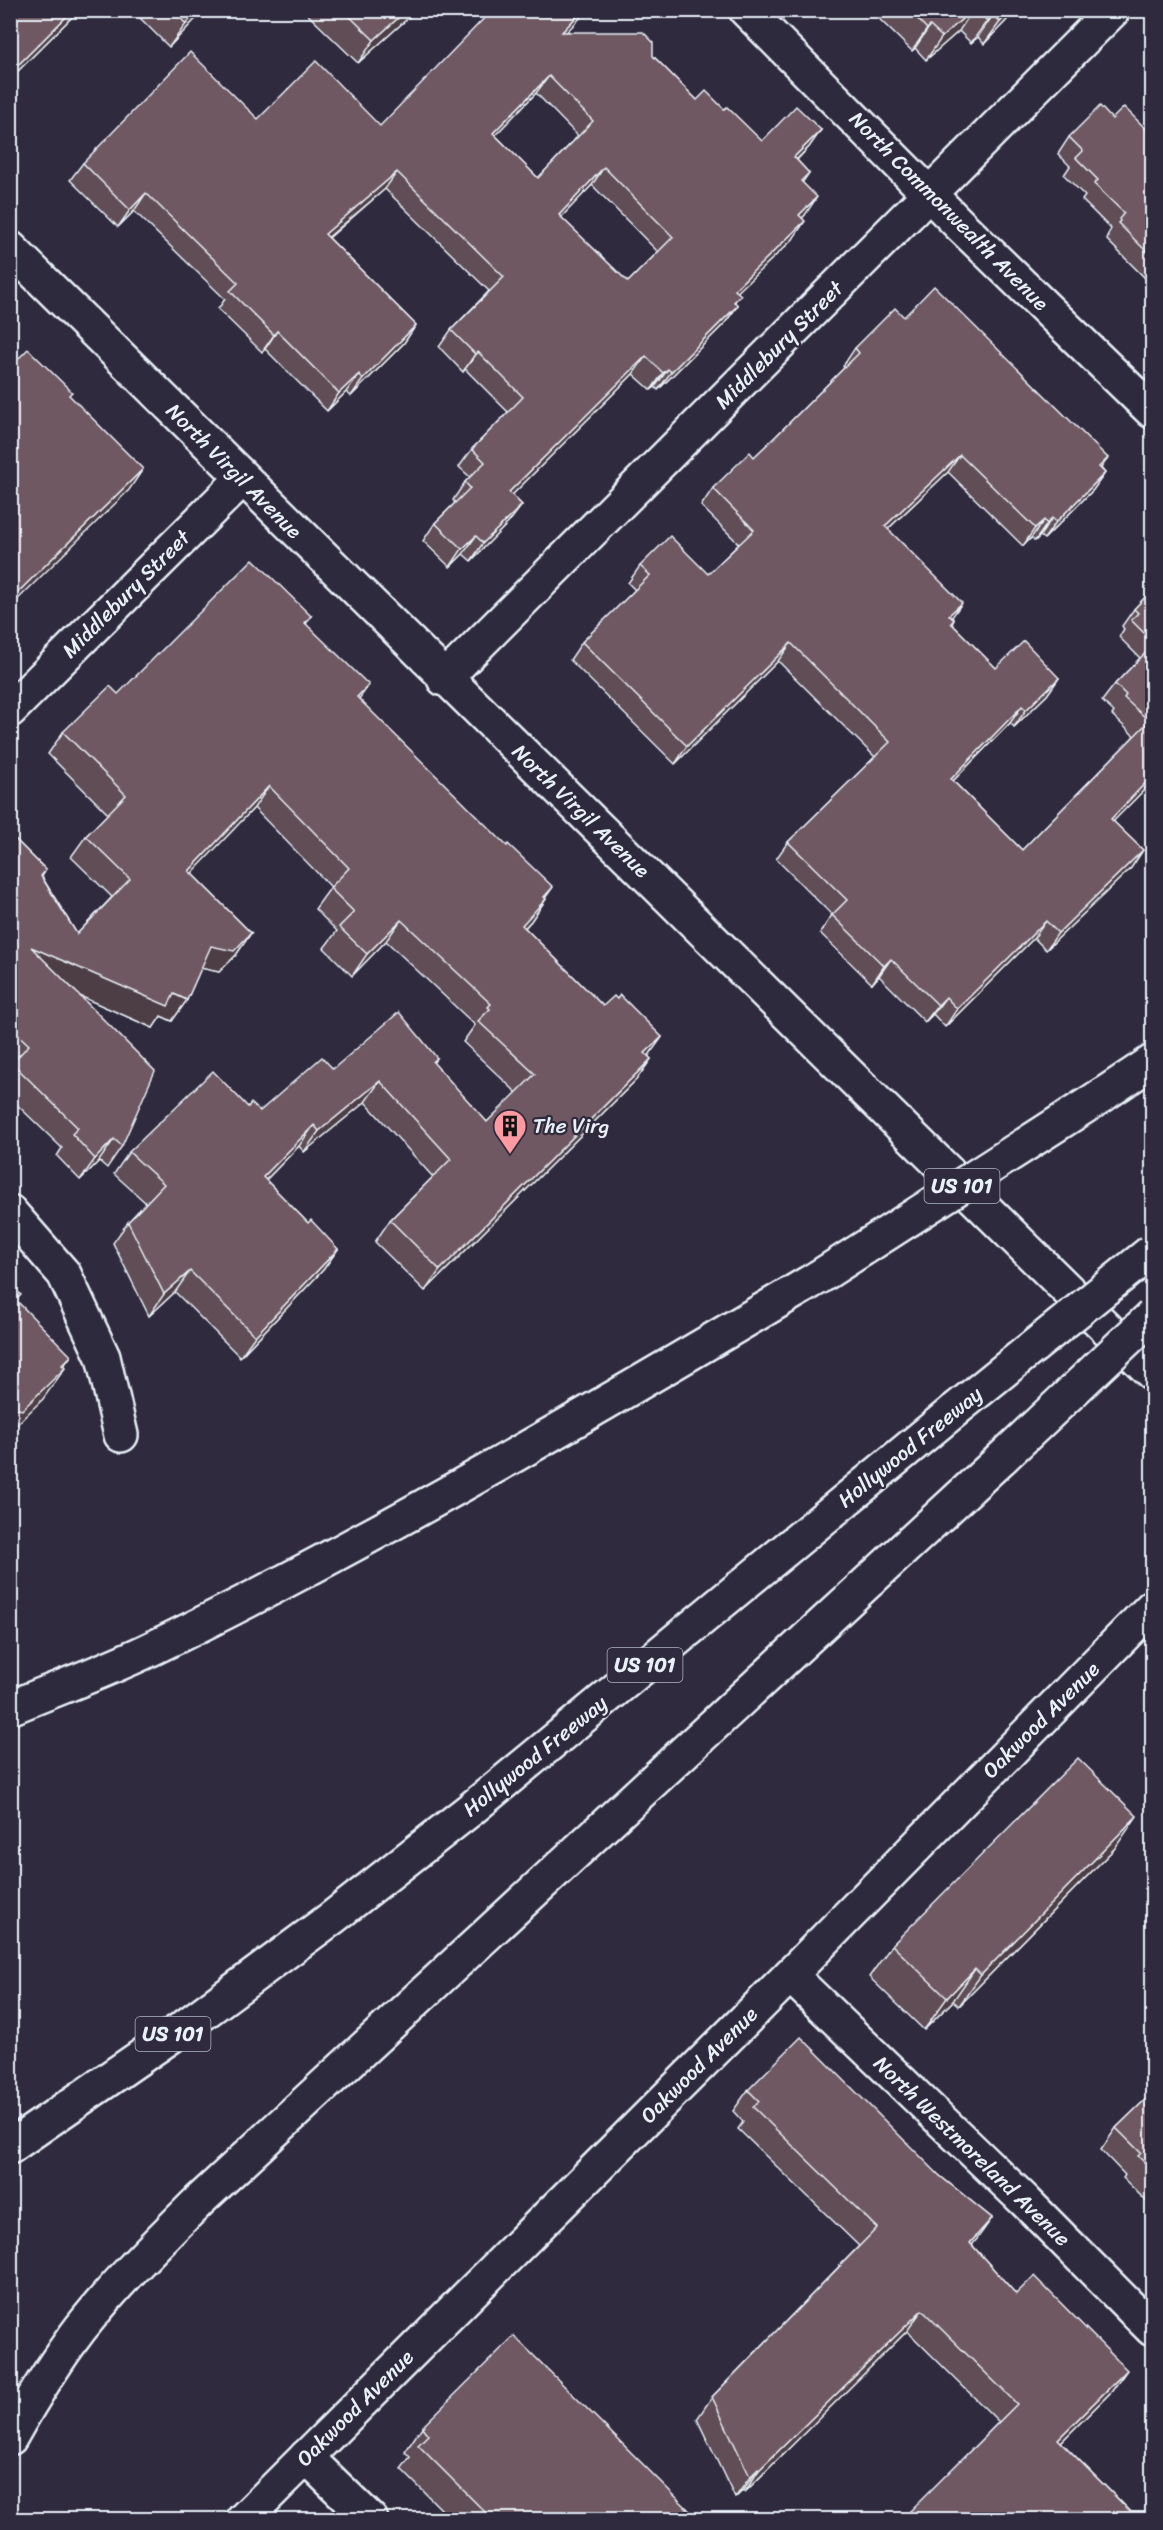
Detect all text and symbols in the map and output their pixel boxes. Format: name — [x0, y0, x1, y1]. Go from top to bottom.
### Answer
street label: North Commonwealth Avenue — [840, 102, 1058, 320]
street label: Middlebury Street — [705, 270, 854, 419]
street label: North Virgil Avenue — [156, 393, 312, 549]
street label: Middlebury Street — [52, 519, 201, 668]
street label: North Virgil Avenue — [503, 734, 659, 888]
place label: The Virg — [533, 1107, 609, 1145]
building icon: The Virg — [492, 1108, 528, 1155]
road number: US 101 — [924, 1169, 1000, 1203]
street label: Hollywood Freeway — [829, 1376, 991, 1518]
road number: US 101 — [608, 1648, 682, 1682]
street label: Oakwood Avenue — [973, 1652, 1109, 1788]
street label: Hollywood Freeway — [454, 1685, 616, 1827]
street label: Oakwood Avenue — [631, 1997, 767, 2133]
road number: US 101 — [136, 2017, 210, 2051]
street label: North Westmoreland Avenue — [864, 2046, 1080, 2256]
street label: Oakwood Avenue — [287, 2340, 423, 2476]

